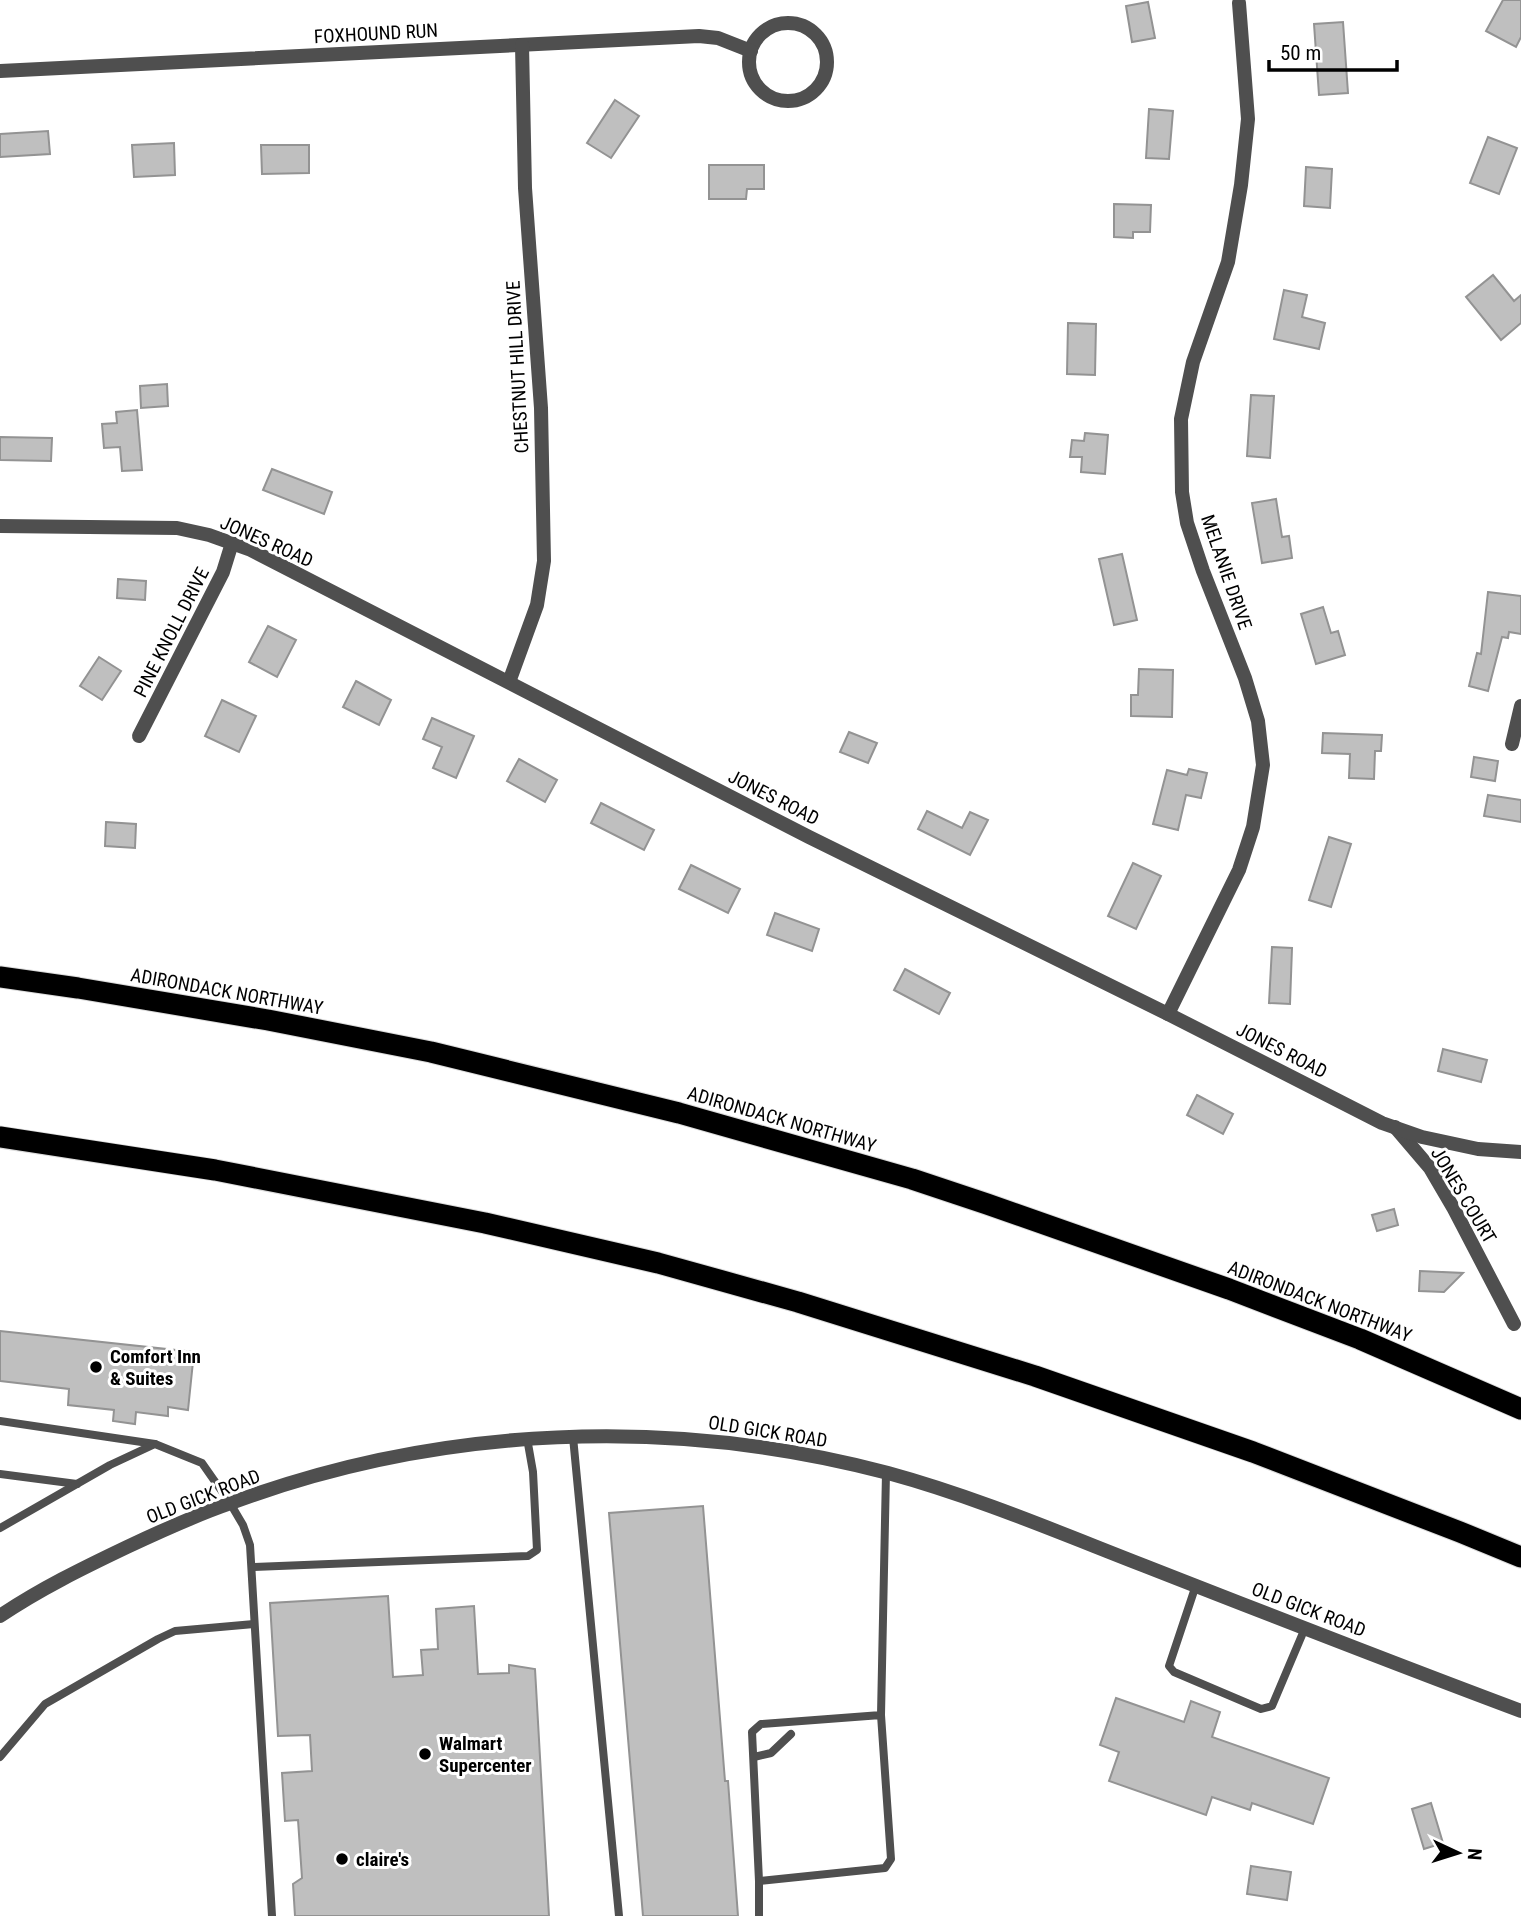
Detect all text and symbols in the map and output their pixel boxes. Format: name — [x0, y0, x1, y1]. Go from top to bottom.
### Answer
street label: FOXHOUND RUN — [313, 19, 439, 48]
scale bar — [1269, 28, 1397, 72]
text: 50 m — [1280, 41, 1321, 65]
street label: CHESTNUT HILL DRIVE — [501, 280, 534, 454]
street label: JONES ROAD — [217, 511, 317, 572]
street label: MELANIE DRIVE — [1196, 512, 1257, 633]
street label: PINE KNOLL DRIVE — [129, 563, 214, 701]
street label: JONES ROAD — [724, 765, 823, 830]
street label: ADIRONDACK NORTHWAY — [129, 963, 325, 1020]
street label: JONES ROAD — [1232, 1018, 1331, 1083]
street label: ADIRONDACK NORTHWAY — [685, 1082, 879, 1157]
street label: JONES COURT — [1426, 1143, 1501, 1248]
street label: ADIRONDACK NORTHWAY — [1225, 1256, 1415, 1347]
place label: Comfort Inn & Suites — [110, 1345, 201, 1390]
marker: Comfort Inn & Suites — [88, 1359, 104, 1375]
street label: OLD GICK ROAD — [707, 1411, 829, 1452]
street label: OLD GICK ROAD — [143, 1464, 263, 1529]
street label: OLD GICK ROAD — [1249, 1577, 1369, 1642]
place label: Walmart Supercenter — [439, 1732, 532, 1777]
marker: Walmart Supercenter — [417, 1746, 433, 1762]
north arrow — [1423, 1818, 1493, 1888]
place label: claire's — [356, 1848, 409, 1871]
text: N — [1463, 1848, 1486, 1861]
marker: claire's — [334, 1851, 350, 1867]

